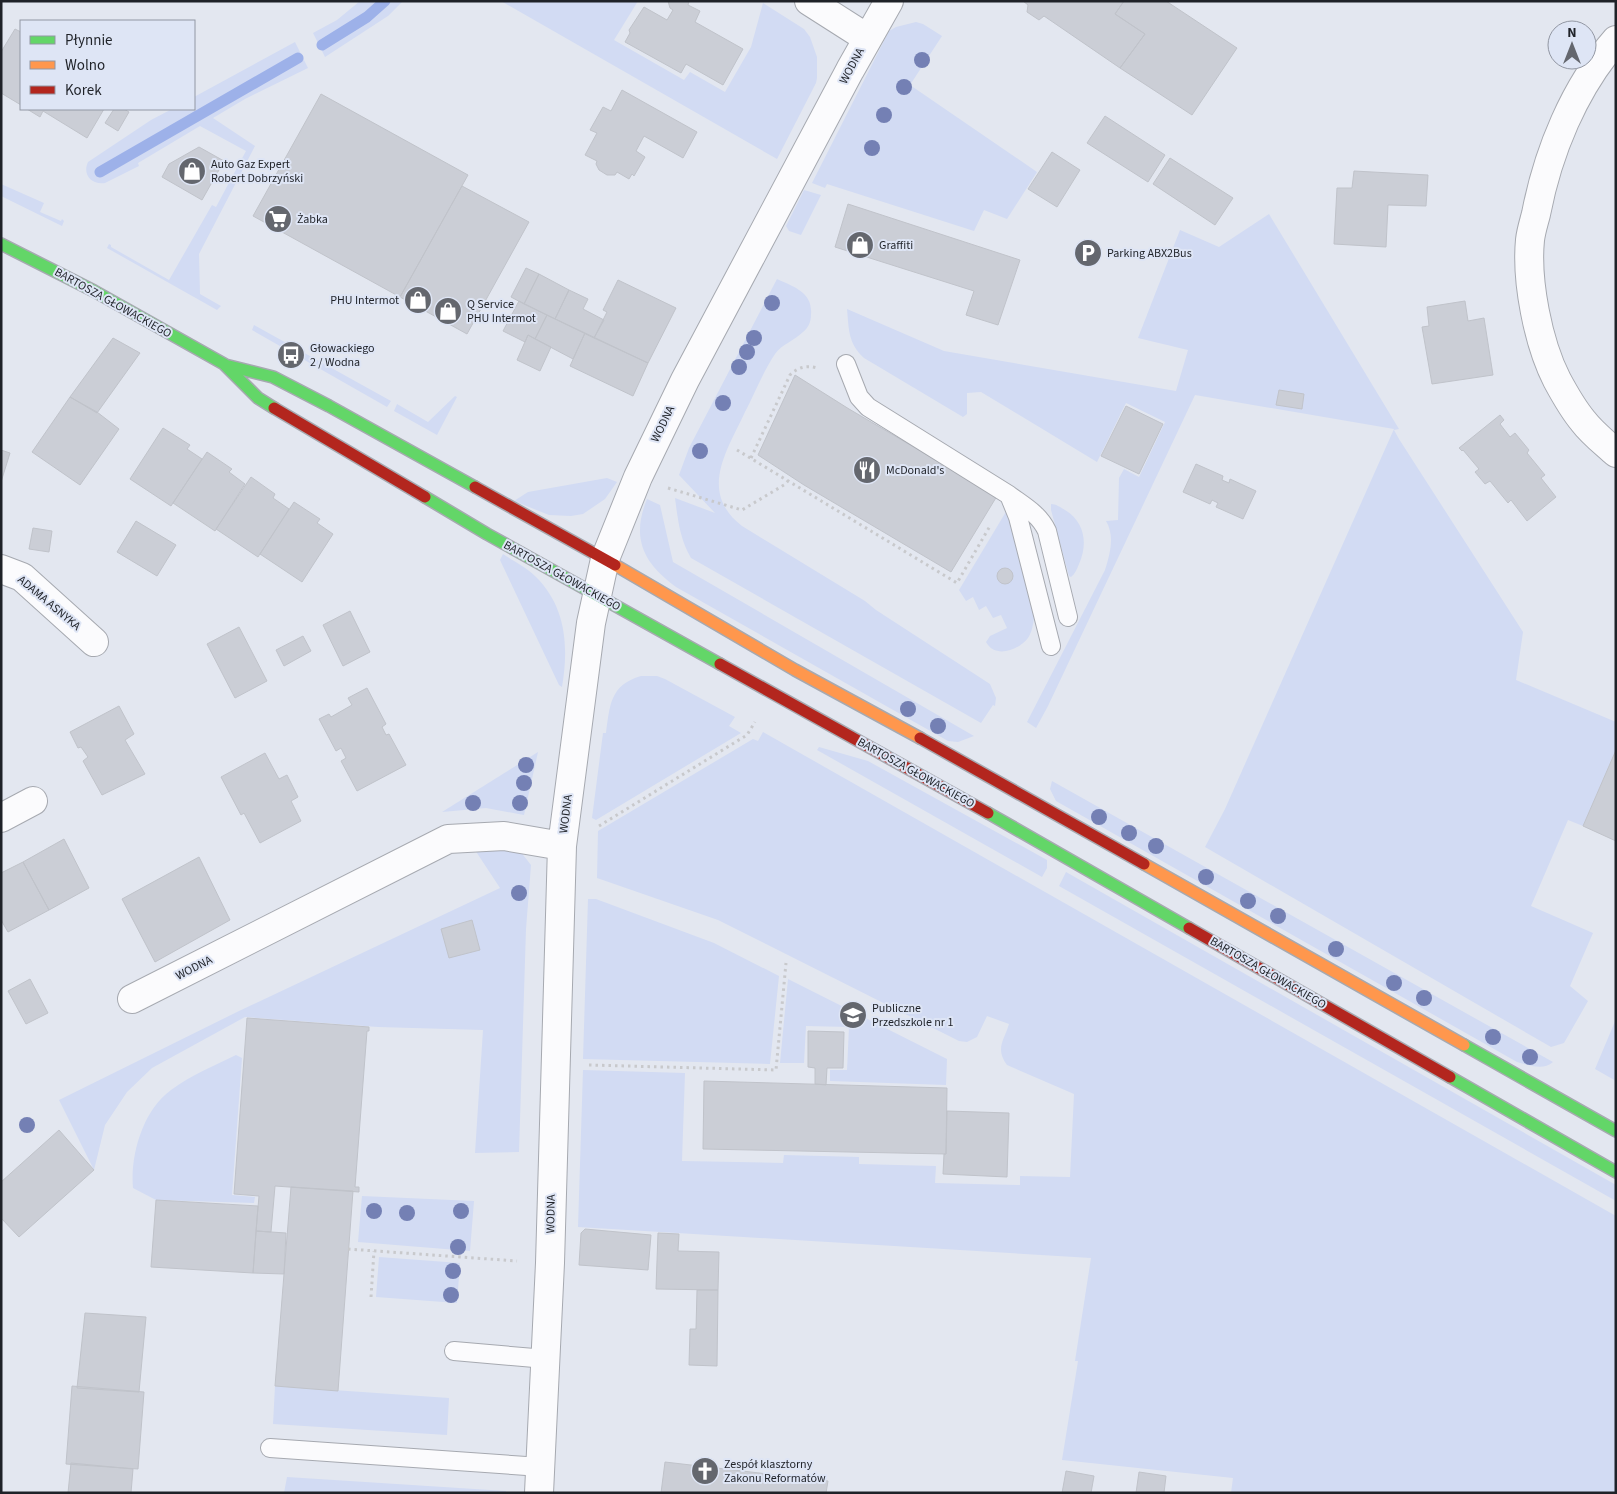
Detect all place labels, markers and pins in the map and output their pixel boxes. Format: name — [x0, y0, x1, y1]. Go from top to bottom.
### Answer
shop icon: Auto Gaz Expert Robert Dobrzyński — [177, 156, 207, 186]
place label: Auto Gaz Expert Robert Dobrzyński — [211, 156, 303, 187]
supermarket icon: Żabka — [263, 204, 293, 234]
place label: Żabka — [297, 211, 328, 228]
shop icon: Graffiti — [845, 230, 875, 260]
place label: Graffiti — [879, 237, 913, 254]
parking icon: Parking ABX2Bus — [1073, 238, 1103, 268]
place label: Parking ABX2Bus — [1107, 245, 1192, 262]
shop icon: PHU Intermot — [403, 285, 433, 315]
place label: PHU Intermot — [330, 292, 399, 309]
shop icon: Q Service PHU Intermot — [433, 296, 463, 326]
place label: Q Service PHU Intermot — [467, 296, 536, 327]
bus stop icon: Głowackiego 2 / Wodna — [276, 340, 306, 370]
place label: Głowackiego 2 / Wodna — [310, 340, 375, 371]
restaurant icon: McDonald's — [852, 455, 882, 485]
place label: McDonald's — [886, 462, 944, 479]
school or university icon: Publiczne Przedszkole nr 1 — [838, 1000, 868, 1030]
place label: Publiczne Przedszkole nr 1 — [872, 1000, 953, 1031]
church icon: Zespół klasztorny Zakonu Reformatów — [690, 1456, 720, 1486]
place label: Zespół klasztorny Zakonu Reformatów — [724, 1456, 826, 1487]

